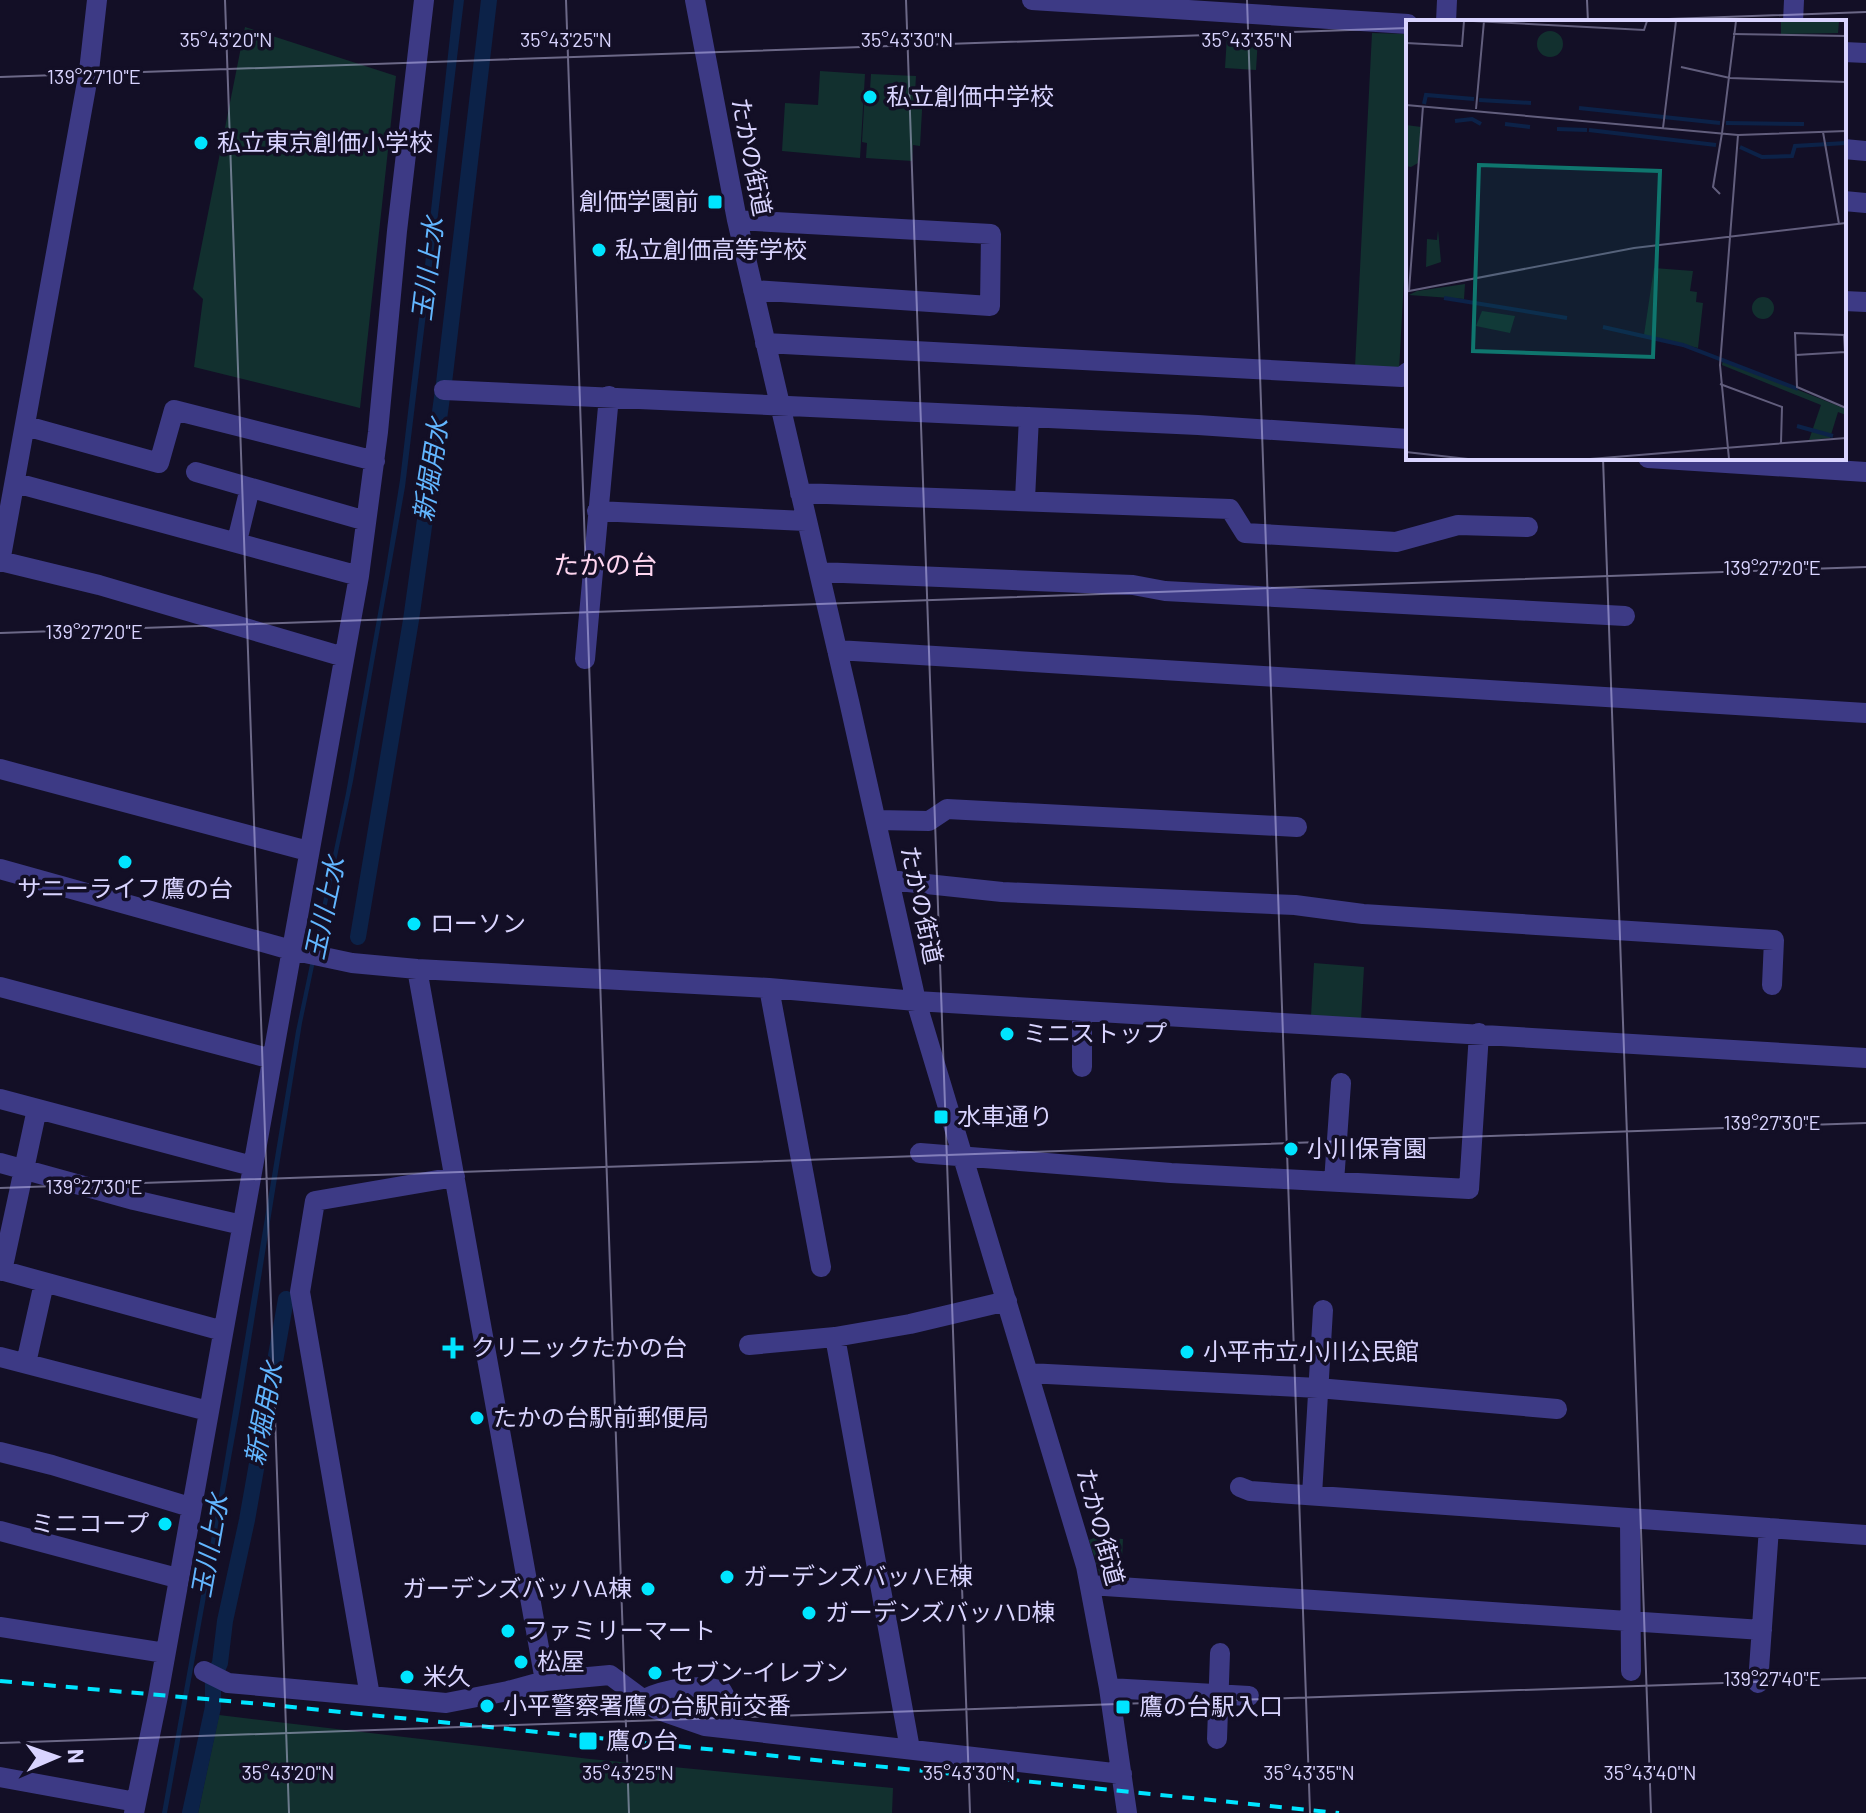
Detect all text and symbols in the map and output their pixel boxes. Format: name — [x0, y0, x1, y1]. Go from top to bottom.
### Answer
inset map — [1406, 20, 1846, 460]
text: 35°43'20"N — [180, 27, 272, 51]
text: 35°43'25"N — [520, 27, 612, 51]
text: 35°43'30"N — [861, 27, 953, 51]
text: 35°43'35"N — [1201, 27, 1293, 51]
text: 139°27'10"E — [47, 64, 141, 88]
place label: 私立創価中学校 — [886, 81, 1054, 110]
marker: 私立創価中学校 — [861, 88, 879, 106]
street label: たかの街道 — [727, 95, 778, 218]
place label: 私立東京創価小学校 — [217, 127, 433, 156]
marker: 私立東京創価小学校 — [192, 134, 210, 152]
place label: 創価学園前 — [579, 186, 699, 215]
marker: 創価学園前 — [706, 193, 724, 211]
water label: 玉川上水 — [405, 212, 449, 322]
place label: 私立創価高等学校 — [615, 234, 807, 263]
marker: 私立創価高等学校 — [590, 241, 608, 259]
water label: 新堀用水 — [406, 413, 453, 524]
district label: たかの台 — [553, 548, 657, 579]
text: 139°27'20"E — [1723, 555, 1821, 579]
text: 139°27'20"E — [45, 619, 143, 643]
street label: たかの街道 — [896, 843, 949, 966]
water label: 玉川上水 — [298, 851, 350, 962]
marker: サニーライフ鷹の台 — [116, 853, 134, 871]
place label: サニーライフ鷹の台 — [17, 873, 233, 902]
place label: ローソン — [430, 908, 526, 937]
marker: ローソン — [405, 915, 423, 933]
place label: ミニストップ — [1023, 1018, 1167, 1047]
marker: ミニストップ — [998, 1025, 1016, 1043]
place label: 水車通り — [957, 1101, 1053, 1130]
marker: 水車通り — [932, 1108, 950, 1126]
text: 139°27'30"E — [1723, 1110, 1821, 1134]
place label: 小川保育園 — [1307, 1133, 1427, 1162]
marker: 小川保育園 — [1282, 1140, 1300, 1158]
text: 139°27'30"E — [45, 1174, 143, 1198]
place label: クリニックたかの台 — [471, 1332, 687, 1361]
place label: 小平市立小川公民館 — [1203, 1336, 1419, 1365]
marker: クリニックたかの台 — [442, 1337, 464, 1359]
marker: 小平市立小川公民館 — [1178, 1343, 1196, 1361]
water label: 新堀用水 — [237, 1357, 288, 1468]
place label: たかの台駅前郵便局 — [493, 1402, 709, 1431]
marker: たかの台駅前郵便局 — [468, 1409, 486, 1427]
street label: たかの街道 — [1072, 1465, 1131, 1588]
water label: 玉川上水 — [184, 1489, 233, 1600]
place label: ミニコープ — [30, 1508, 149, 1537]
marker: ミニコープ — [156, 1515, 174, 1533]
place label: ガーデンズバッハE棟 — [743, 1561, 973, 1590]
marker: ガーデンズバッハE棟 — [718, 1568, 736, 1586]
place label: ガーデンズバッハA棟 — [402, 1573, 632, 1602]
marker: ガーデンズバッハA棟 — [639, 1580, 657, 1598]
place label: ガーデンズバッハD棟 — [825, 1597, 1055, 1626]
marker: ガーデンズバッハD棟 — [800, 1604, 818, 1622]
place label: ファミリーマート — [524, 1615, 716, 1644]
marker: ファミリーマート — [499, 1622, 517, 1640]
place label: 松屋 — [537, 1646, 585, 1675]
marker: 松屋 — [512, 1653, 530, 1671]
place label: セブン-イレブン — [671, 1657, 848, 1686]
place label: 米久 — [423, 1661, 471, 1690]
marker: セブン-イレブン — [646, 1664, 664, 1682]
text: 139°27'40"E — [1723, 1666, 1821, 1690]
marker: 米久 — [398, 1668, 416, 1686]
place label: 小平警察署鷹の台駅前交番 — [503, 1690, 791, 1719]
place label: 鷹の台駅入口 — [1139, 1691, 1283, 1720]
marker: 小平警察署鷹の台駅前交番 — [478, 1697, 496, 1715]
marker: 鷹の台駅入口 — [1114, 1698, 1132, 1716]
north arrow — [16, 1717, 96, 1797]
place label: 鷹の台 — [606, 1725, 678, 1754]
marker: 鷹の台 — [577, 1730, 599, 1752]
text: N — [64, 1748, 90, 1764]
text: 35°43'20"N — [242, 1760, 334, 1784]
text: 35°43'25"N — [582, 1760, 674, 1784]
text: 35°43'30"N — [923, 1760, 1015, 1784]
text: 35°43'35"N — [1263, 1760, 1355, 1784]
text: 35°43'40"N — [1603, 1760, 1697, 1784]

